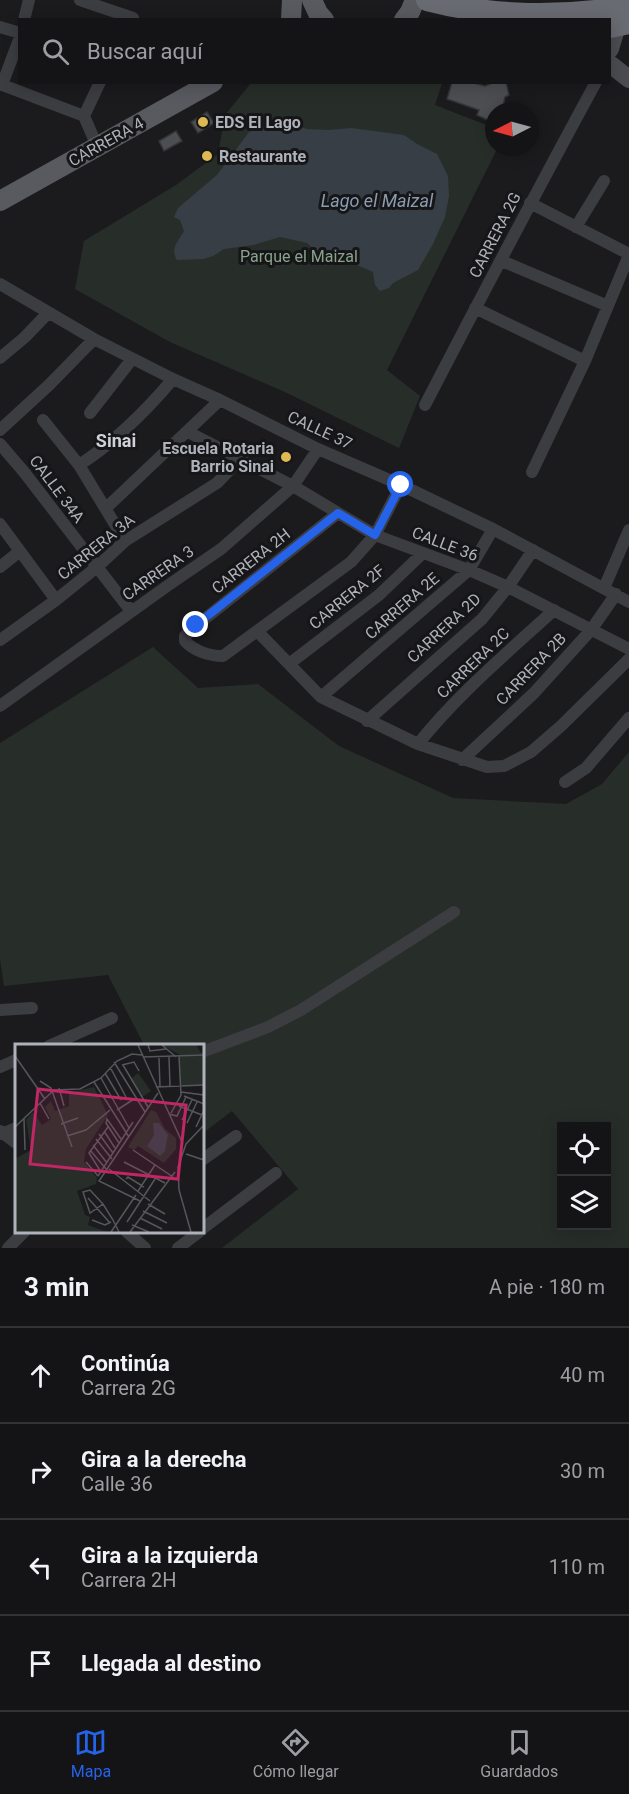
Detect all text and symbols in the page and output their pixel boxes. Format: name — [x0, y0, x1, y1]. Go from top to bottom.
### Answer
search box — [18, 18, 611, 84]
icon: search — [39, 35, 72, 68]
text: Buscar aquí — [87, 39, 203, 64]
north arrow — [485, 102, 539, 156]
place label: EDS El Lago — [215, 113, 301, 132]
street label: CARRERA 4 — [65, 114, 147, 170]
marker: EDS El Lago — [196, 115, 210, 129]
place label: Restaurante — [219, 147, 307, 166]
marker: Restaurante — [200, 149, 214, 163]
street label: CARRERA 2G — [465, 189, 525, 281]
water label: Lago el Maizal — [321, 190, 434, 211]
park label: Parque el Maizal — [240, 247, 358, 266]
street label: CALLE 37 — [285, 407, 355, 453]
district label: Sinai — [96, 430, 136, 451]
place label: Escuela Rotaria Barrio Sinai — [162, 439, 274, 476]
marker: Escuela Rotaria Barrio Sinai — [279, 450, 293, 464]
street label: CALLE 34A — [25, 452, 89, 527]
route start — [387, 471, 413, 497]
street label: CARRERA 3A — [54, 510, 139, 584]
street label: CALLE 36 — [409, 523, 481, 565]
street label: CARRERA 2H — [208, 524, 294, 598]
street label: CARRERA 3 — [119, 541, 197, 605]
street label: CARRERA 2F — [305, 561, 389, 633]
street label: CARRERA 2E — [361, 569, 443, 643]
street label: CARRERA 2D — [403, 589, 485, 667]
route end — [182, 611, 208, 637]
street label: CARRERA 2C — [433, 624, 513, 702]
street label: CARRERA 2B — [492, 629, 570, 709]
inset map — [15, 1044, 204, 1233]
map controls — [557, 1122, 611, 1230]
button: locate — [557, 1122, 611, 1176]
button: layers — [557, 1176, 611, 1230]
text: 3 min — [24, 1272, 89, 1302]
text: A pie · 180 m — [489, 1275, 605, 1299]
text: Continúa — [81, 1351, 170, 1376]
icon: ahead — [24, 1359, 57, 1392]
text: 40 m — [560, 1363, 605, 1387]
text: Carrera 2G — [81, 1376, 176, 1400]
text: Gira a la derecha — [81, 1447, 247, 1472]
icon: right — [24, 1455, 57, 1488]
text: 30 m — [560, 1459, 605, 1483]
text: Calle 36 — [81, 1472, 153, 1496]
text: Gira a la izquierda — [81, 1543, 258, 1568]
icon: left — [24, 1551, 57, 1584]
text: 110 m — [549, 1555, 605, 1579]
text: Carrera 2H — [81, 1568, 177, 1592]
icon: arrive — [24, 1647, 57, 1680]
text: Llegada al destino — [81, 1651, 261, 1676]
tab: Mapa — [71, 1726, 111, 1781]
tab: Cómo llegar — [253, 1726, 339, 1781]
tab: Guardados — [480, 1726, 558, 1781]

